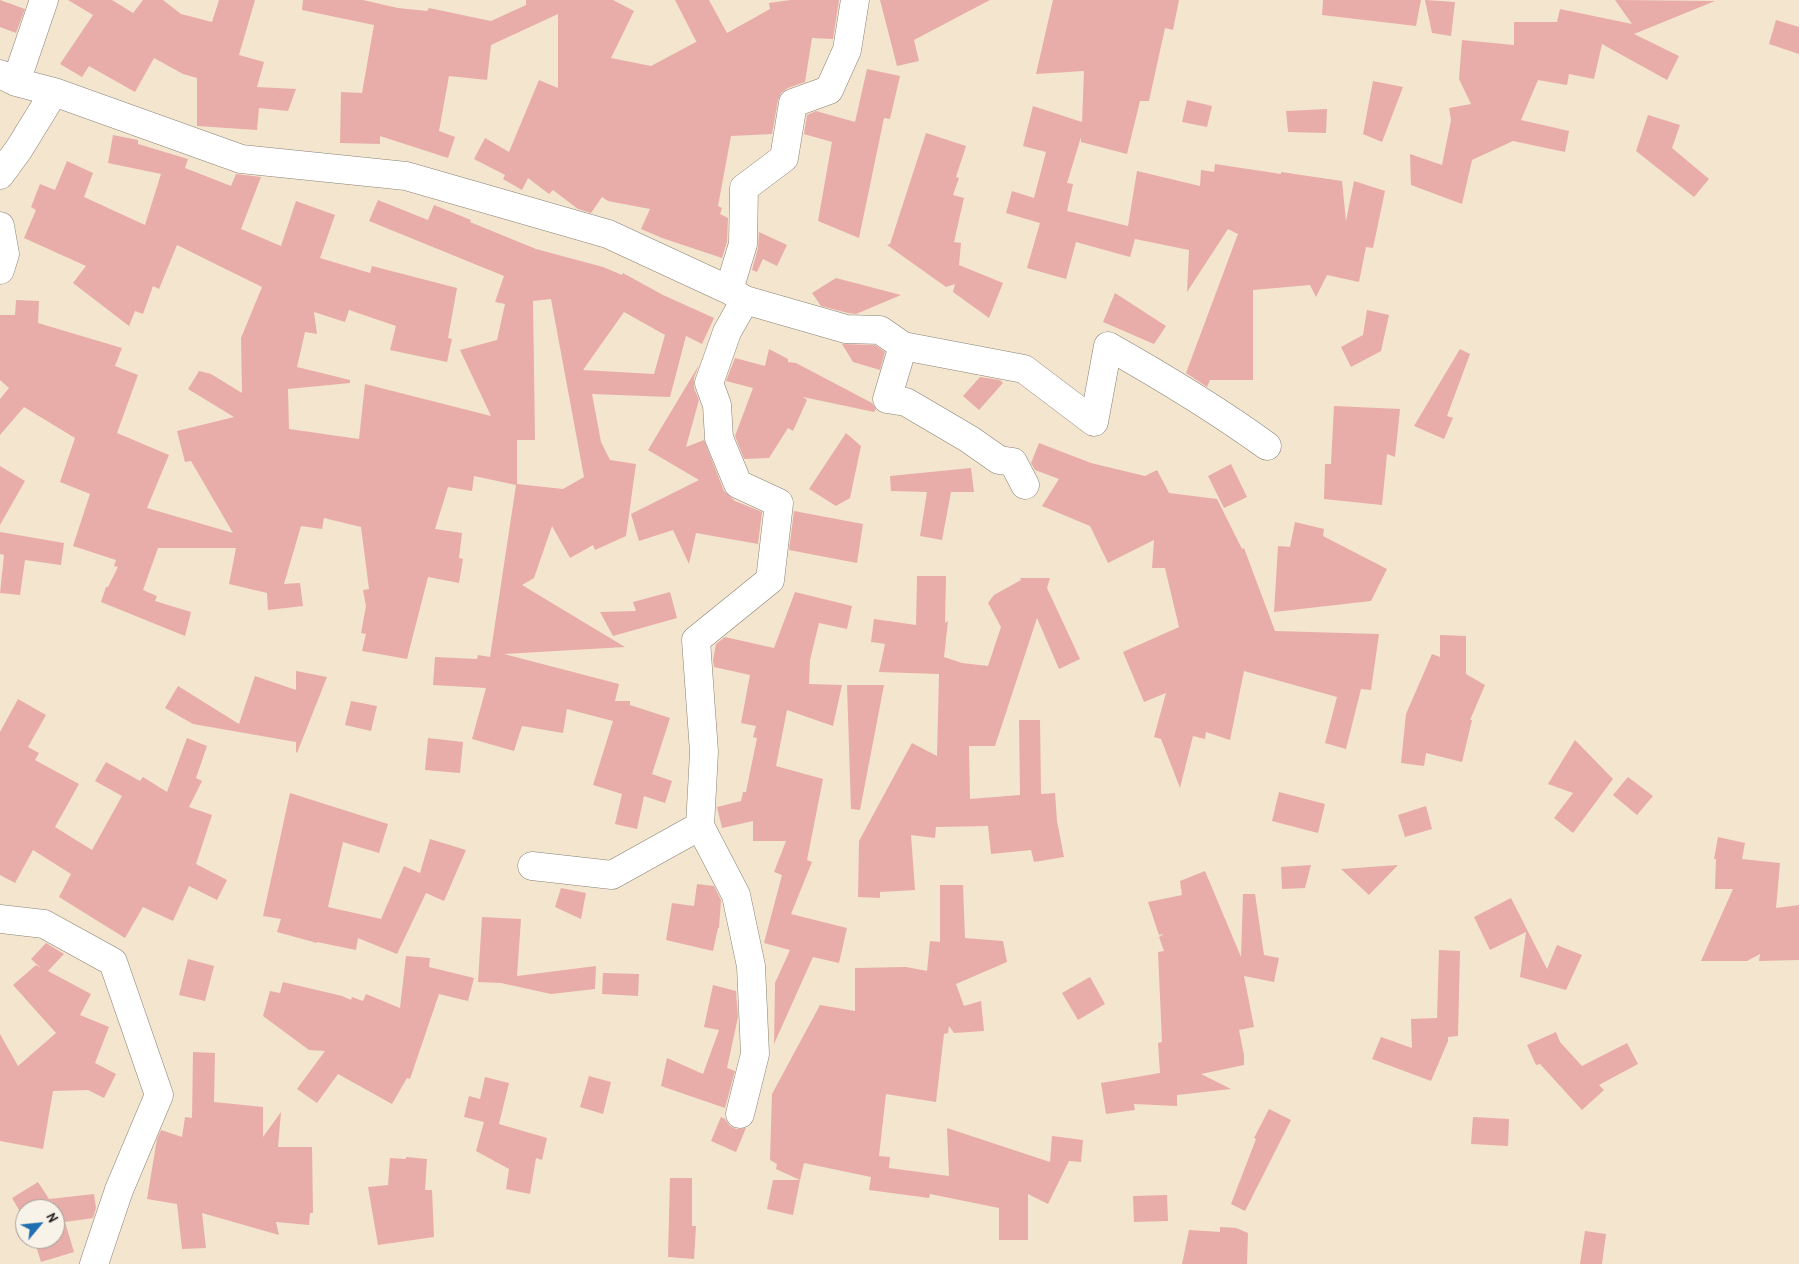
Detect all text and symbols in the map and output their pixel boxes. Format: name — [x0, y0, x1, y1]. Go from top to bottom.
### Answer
north arrow — [15, 1199, 65, 1249]
text: N — [43, 1209, 63, 1225]

